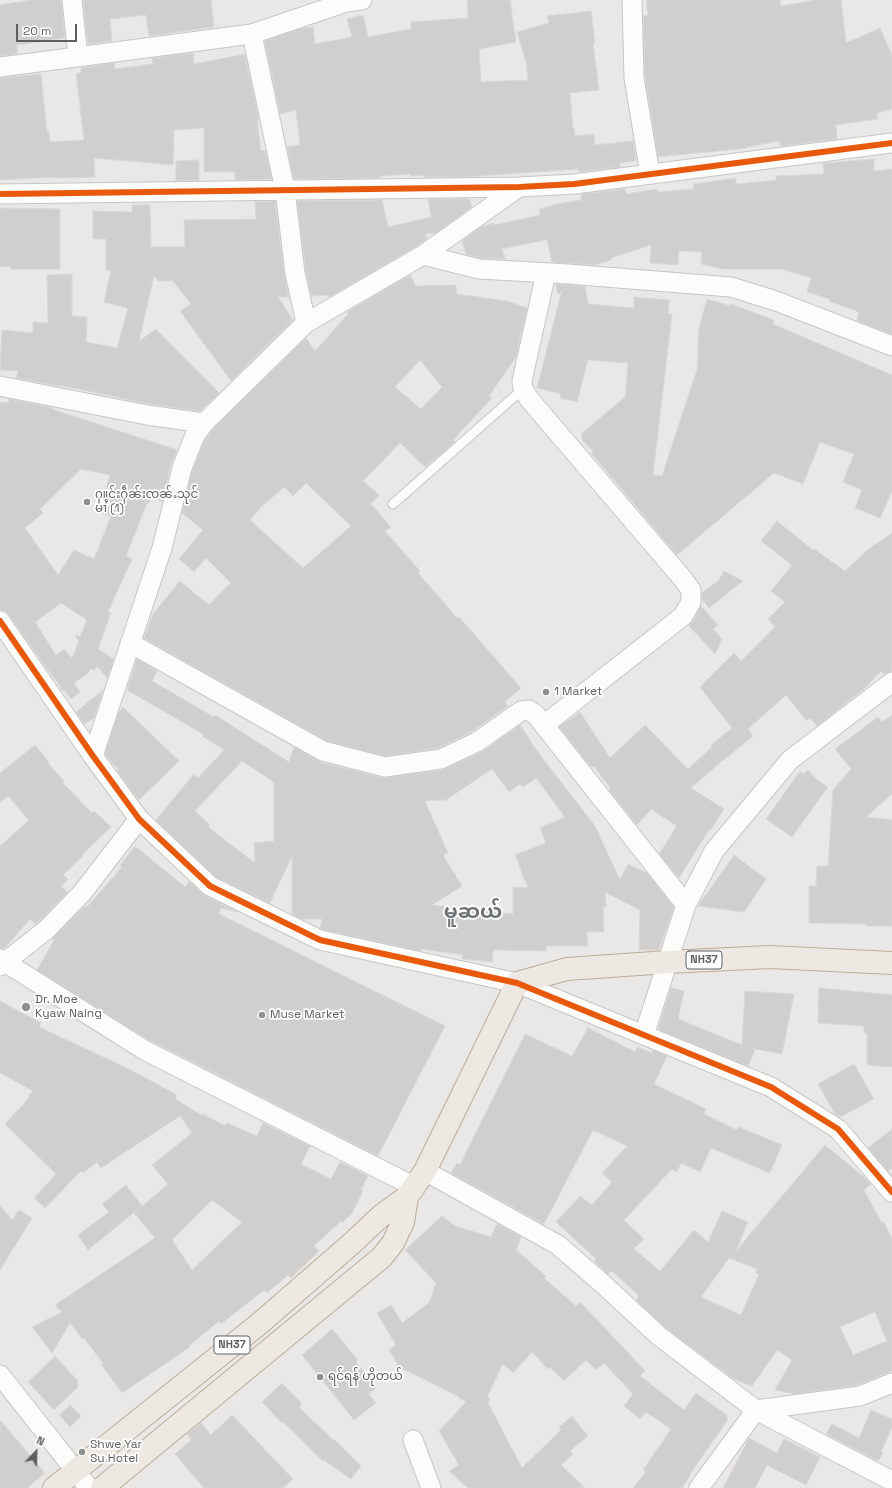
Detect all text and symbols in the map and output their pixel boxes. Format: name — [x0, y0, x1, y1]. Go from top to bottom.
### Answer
scale bar — [18, 16, 79, 42]
text: 20 m — [23, 23, 51, 39]
place label: ႁူင်းႁဵၼ်းၸၼ်ႉသုင် မၢႆ (1) — [95, 488, 198, 516]
marker: ႁူင်းႁဵၼ်းၸၼ်ႉသုင် မၢႆ (1) — [82, 497, 92, 507]
place label: 1 Market — [554, 685, 602, 699]
marker: 1 Market — [541, 687, 551, 697]
district label: မူဆယ် — [444, 901, 502, 925]
road number: NH37 — [686, 951, 722, 969]
place label: Dr. Moe Kyaw Naing — [35, 993, 102, 1021]
marker: Dr. Moe Kyaw Naing — [20, 1001, 32, 1013]
place label: Muse Market — [270, 1008, 345, 1022]
marker: Muse Market — [257, 1010, 267, 1020]
road number: NH37 — [214, 1336, 250, 1354]
place label: ရင်ရန် ဟိုတယ် — [328, 1370, 403, 1384]
marker: ရင်ရန် ဟိုတယ် — [315, 1372, 325, 1382]
north arrow — [16, 1432, 56, 1472]
text: N — [35, 1433, 47, 1449]
place label: Shwe Yar Su Hotel — [90, 1438, 142, 1466]
marker: Shwe Yar Su Hotel — [77, 1447, 87, 1457]

